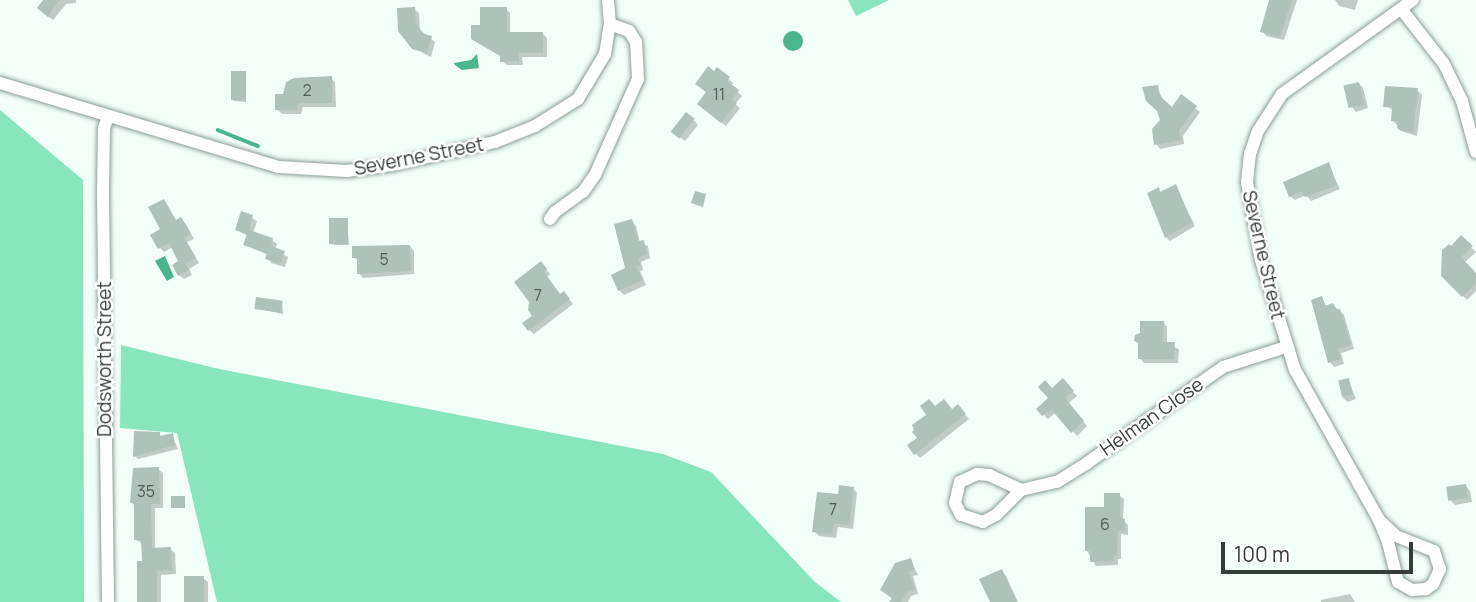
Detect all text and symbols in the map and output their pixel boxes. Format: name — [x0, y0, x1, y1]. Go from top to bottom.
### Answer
house number: 2 — [302, 80, 312, 100]
house number: 11 — [713, 84, 725, 104]
street label: Severne Street — [352, 133, 486, 181]
street label: Severne Street — [1237, 188, 1289, 322]
house number: 5 — [379, 249, 389, 269]
street label: Dodsworth Street — [94, 281, 116, 437]
house number: 7 — [534, 285, 542, 305]
street label: Helman Close — [1096, 373, 1208, 461]
house number: 35 — [137, 481, 155, 501]
house number: 7 — [829, 499, 837, 519]
house number: 6 — [1100, 514, 1110, 534]
scale bar — [1224, 528, 1416, 572]
text: 100 m — [1234, 540, 1290, 568]

